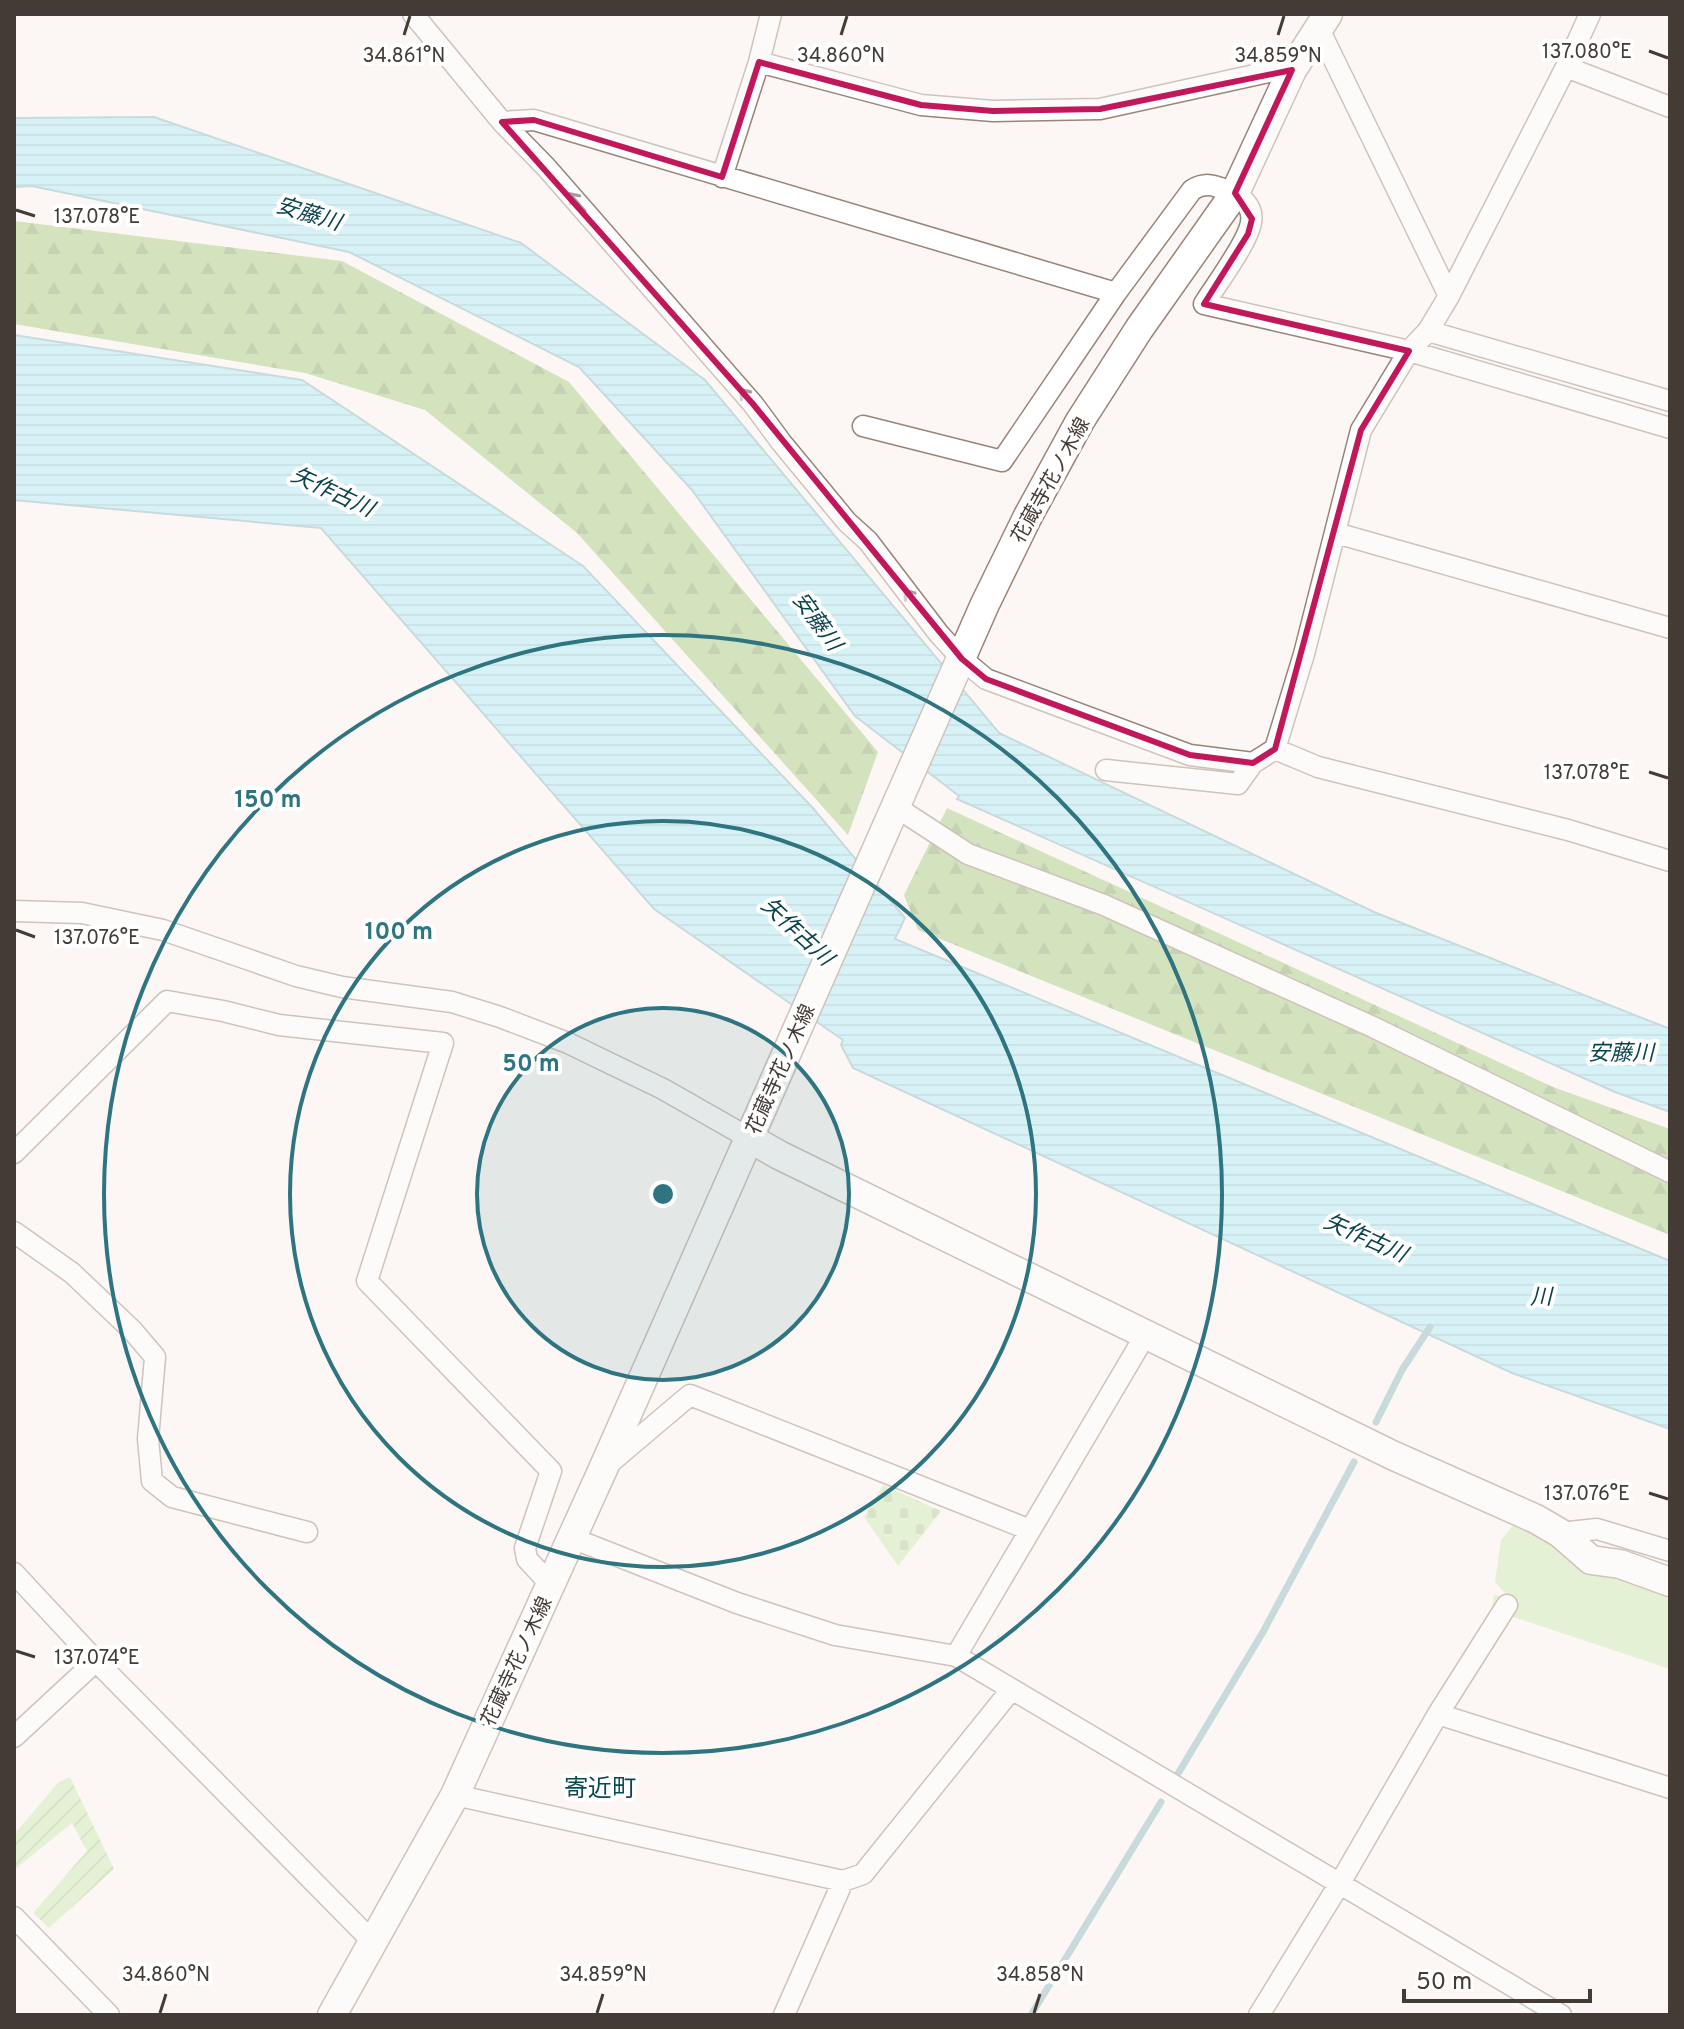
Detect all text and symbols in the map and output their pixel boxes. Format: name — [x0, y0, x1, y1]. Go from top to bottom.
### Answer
text: 137.080°E — [1542, 40, 1632, 66]
text: 34.861°N — [363, 44, 445, 70]
text: 34.860°N — [797, 44, 885, 70]
text: 34.859°N — [1234, 44, 1322, 70]
water label: 安藤川 — [273, 193, 346, 239]
one-way arrow — [568, 193, 586, 213]
text: 137.078°E — [54, 205, 140, 231]
one-way arrow — [739, 388, 757, 409]
street label: 花蔵寺花ノ木線 — [1006, 413, 1097, 548]
water label: 矢作古川 — [286, 462, 379, 525]
water label: 安藤川 — [786, 588, 847, 659]
one-way arrow — [904, 589, 921, 610]
text: 137.078°E — [1544, 761, 1630, 787]
text: 150 m — [234, 786, 302, 816]
water label: 矢作古川 — [755, 893, 839, 974]
text: 100 m — [365, 918, 433, 948]
text: 137.076°E — [54, 926, 140, 952]
street label: 花蔵寺花ノ木線 — [741, 1001, 822, 1139]
water label: 安藤川 — [1588, 1041, 1656, 1068]
text: 50 m — [502, 1050, 560, 1080]
centre of rings — [649, 1180, 677, 1208]
water label: 矢作古川 — [1319, 1209, 1412, 1270]
water label: 川 — [1530, 1285, 1554, 1312]
text: 137.076°E — [1544, 1482, 1630, 1508]
street label: 花蔵寺花ノ木線 — [476, 1593, 559, 1731]
text: 137.074°E — [54, 1646, 140, 1672]
district label: 寄近町 — [564, 1775, 636, 1805]
scale bar — [1404, 1953, 1590, 2003]
text: 34.860°N — [122, 1963, 210, 1989]
text: 34.859°N — [559, 1963, 647, 1989]
text: 34.858°N — [996, 1963, 1084, 1989]
text: 50 m — [1416, 1968, 1472, 1998]

